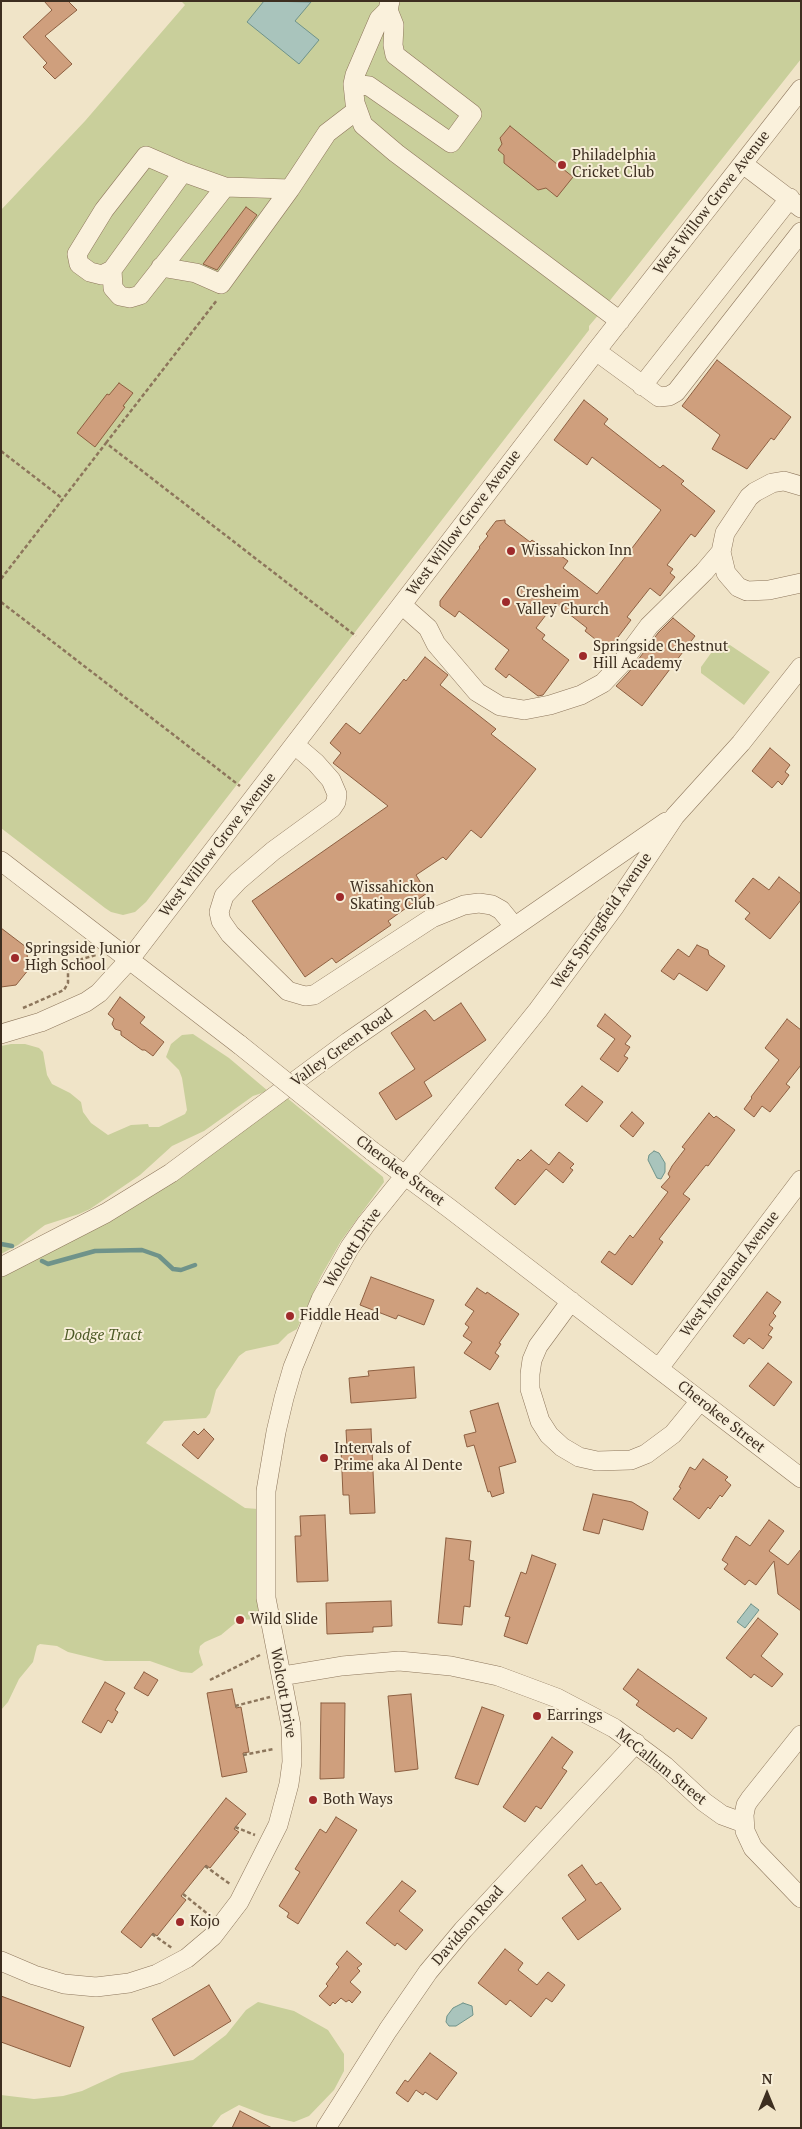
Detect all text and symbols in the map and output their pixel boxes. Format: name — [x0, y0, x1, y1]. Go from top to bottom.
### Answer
street label: West Willow Grove Avenue — [650, 127, 774, 279]
place label: Philadelphia Cricket Club — [572, 147, 656, 182]
marker: Philadelphia Cricket Club — [556, 159, 568, 171]
street label: West Willow Grove Avenue — [403, 446, 525, 600]
place label: Wissahickon Inn — [521, 542, 632, 560]
marker: Wissahickon Inn — [505, 545, 517, 557]
place label: Cresheim Valley Church — [516, 584, 609, 619]
marker: Cresheim Valley Church — [500, 596, 512, 608]
place label: Springside Chestnut Hill Academy — [593, 638, 728, 673]
marker: Springside Chestnut Hill Academy — [577, 650, 589, 662]
street label: West Willow Grove Avenue — [156, 769, 280, 921]
street label: West Springfield Avenue — [548, 849, 656, 993]
place label: Wissahickon Skating Club — [350, 879, 435, 914]
marker: Wissahickon Skating Club — [334, 891, 346, 903]
place label: Springside Junior High School — [25, 940, 140, 975]
marker: Springside Junior High School — [9, 952, 21, 964]
street label: Valley Green Road — [288, 1005, 396, 1091]
street label: Cherokee Street — [352, 1132, 448, 1210]
street label: Wolcott Drive — [321, 1205, 385, 1291]
street label: West Moreland Avenue — [677, 1208, 783, 1340]
place label: Fiddle Head — [300, 1307, 379, 1325]
marker: Fiddle Head — [284, 1310, 296, 1322]
park label: Dodge Tract — [64, 1327, 142, 1345]
street label: Cherokee Street — [674, 1377, 768, 1457]
place label: Intervals of Prime aka Al Dente — [334, 1440, 462, 1475]
marker: Intervals of Prime aka Al Dente — [318, 1452, 330, 1464]
place label: Wild Slide — [250, 1611, 318, 1629]
marker: Wild Slide — [234, 1614, 246, 1626]
street label: Wolcott Drive — [266, 1647, 300, 1739]
place label: Earrings — [547, 1707, 603, 1725]
marker: Earrings — [531, 1710, 543, 1722]
street label: McCallum Street — [612, 1725, 710, 1809]
place label: Both Ways — [323, 1791, 393, 1809]
marker: Both Ways — [307, 1794, 319, 1806]
street label: Davidson Road — [429, 1883, 507, 1969]
place label: Kojo — [190, 1913, 220, 1931]
marker: Kojo — [174, 1916, 186, 1928]
north arrow — [742, 2069, 792, 2119]
text: N — [762, 2069, 772, 2088]

